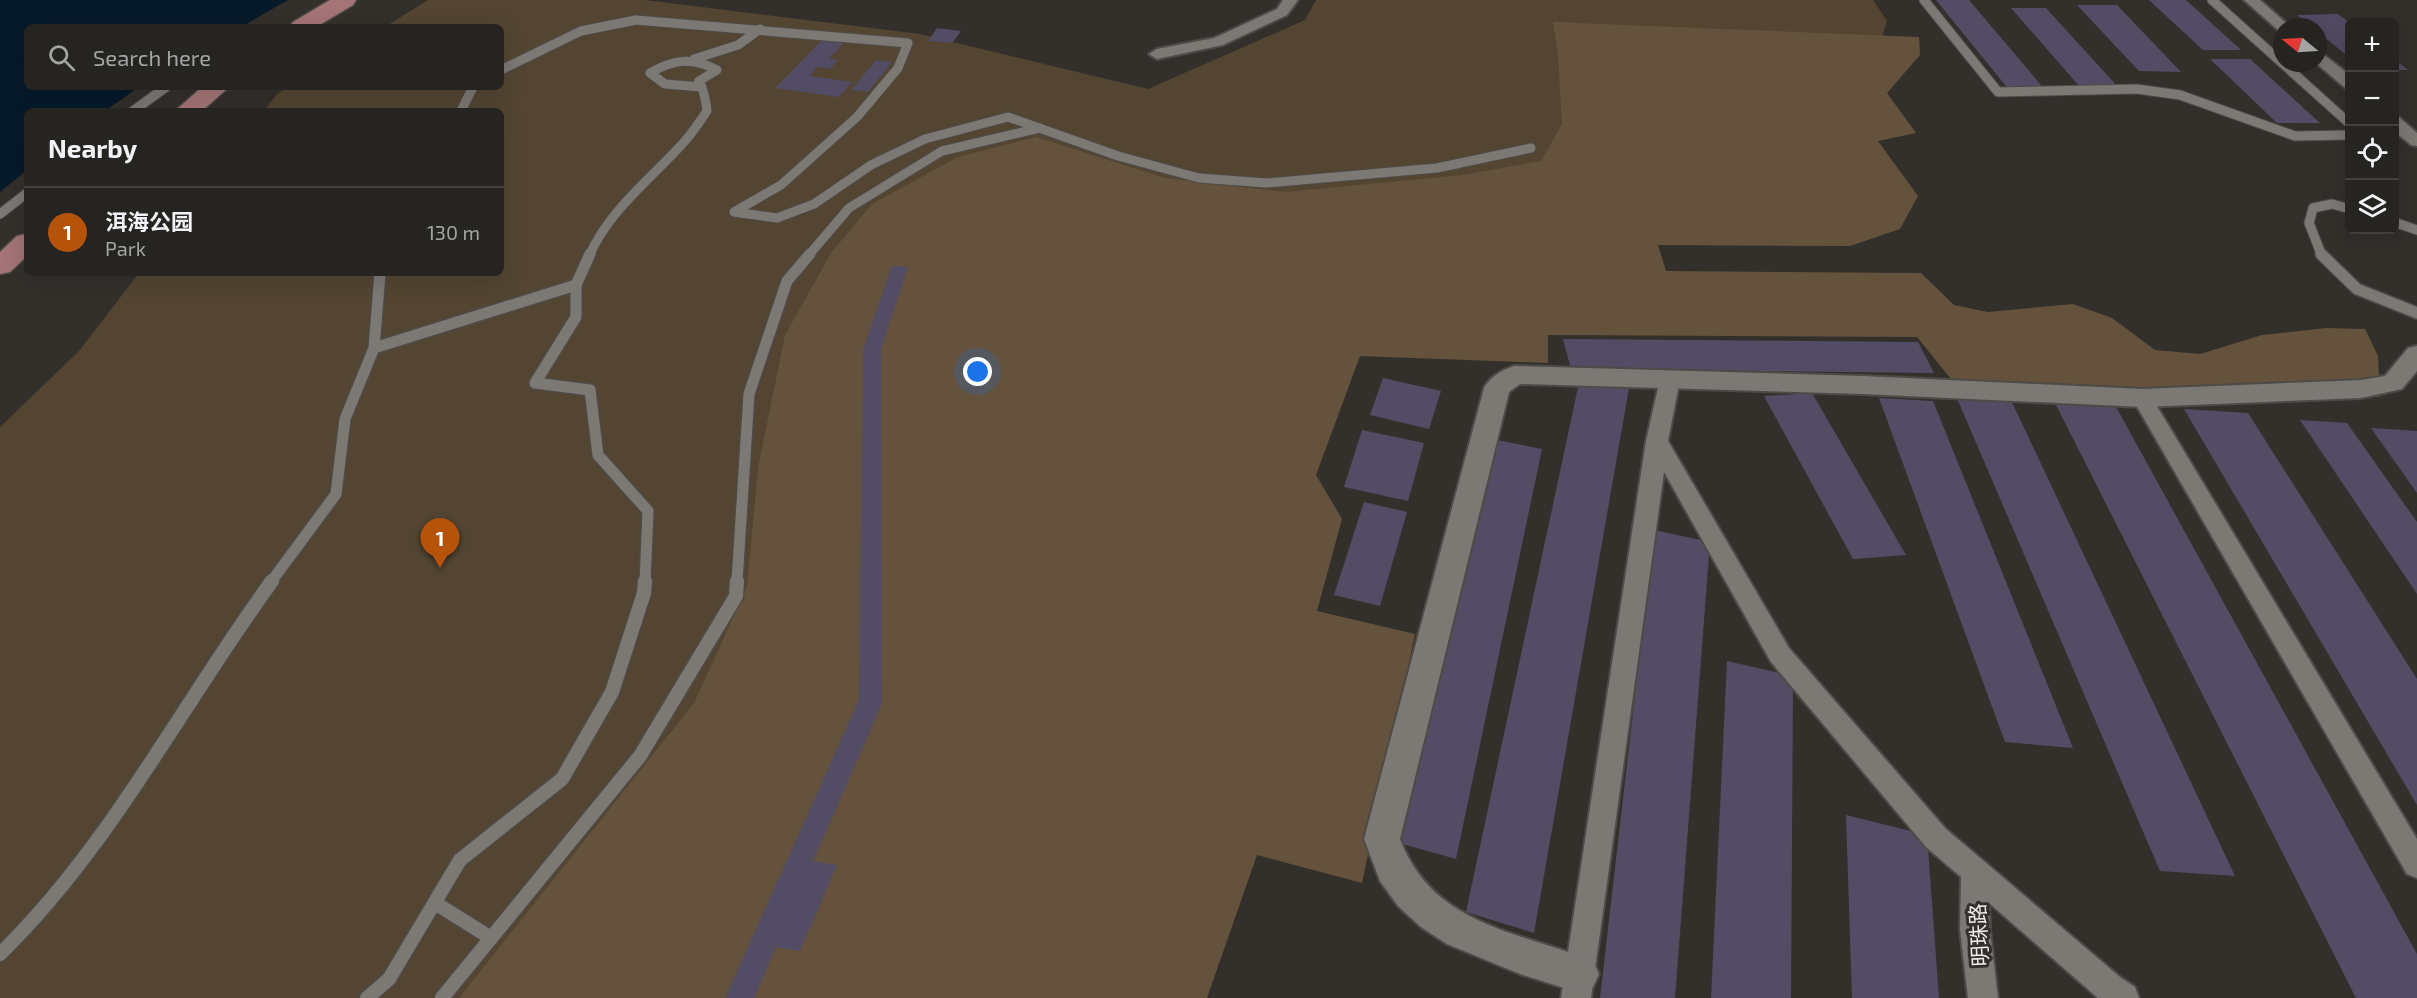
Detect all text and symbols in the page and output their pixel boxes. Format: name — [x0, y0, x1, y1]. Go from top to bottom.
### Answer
north arrow — [2273, 18, 2327, 72]
map controls — [2345, 18, 2399, 234]
button: + — [2345, 18, 2399, 72]
search box — [24, 24, 504, 90]
icon: search — [45, 41, 78, 74]
text: Search here — [93, 44, 211, 70]
button: − — [2345, 72, 2399, 126]
button: locate — [2345, 126, 2399, 180]
text: Nearby — [48, 132, 137, 163]
button: layers — [2345, 180, 2399, 234]
text: 洱海公园 — [105, 208, 193, 234]
text: 1 — [63, 220, 72, 244]
text: 130 m — [427, 220, 480, 244]
text: Park — [105, 236, 146, 260]
your location — [963, 357, 992, 386]
pin: 1 — [420, 518, 460, 568]
street label: 明珠路 — [1964, 903, 1992, 967]

